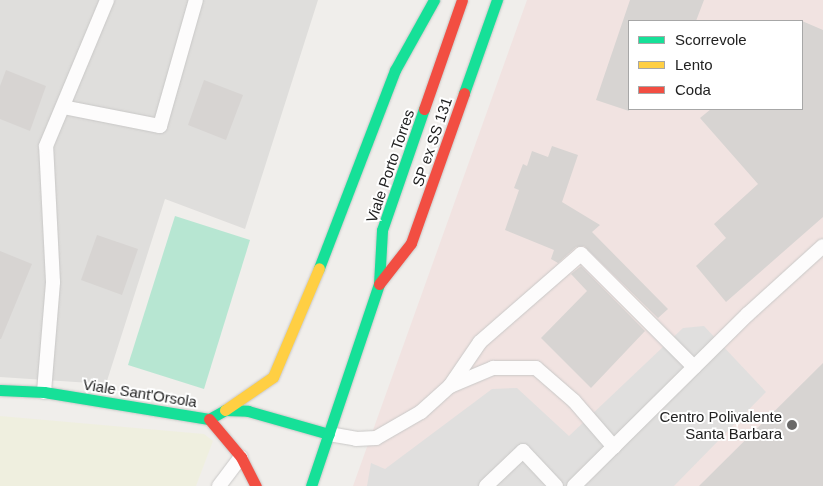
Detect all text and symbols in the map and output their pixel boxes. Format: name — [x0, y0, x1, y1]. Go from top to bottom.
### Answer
legend — [628, 20, 803, 110]
text: Scorrevole — [675, 31, 747, 48]
text: Lento — [675, 56, 713, 73]
text: Coda — [675, 81, 711, 98]
street label: SP ex SS 131 — [408, 95, 456, 189]
street label: Viale Porto Torres — [362, 107, 418, 225]
street label: Viale Sant'Orsola — [82, 375, 198, 411]
place label: Centro Polivalente Santa Barbara — [659, 407, 782, 442]
marker: Centro Polivalente Santa Barbara — [786, 419, 798, 431]

